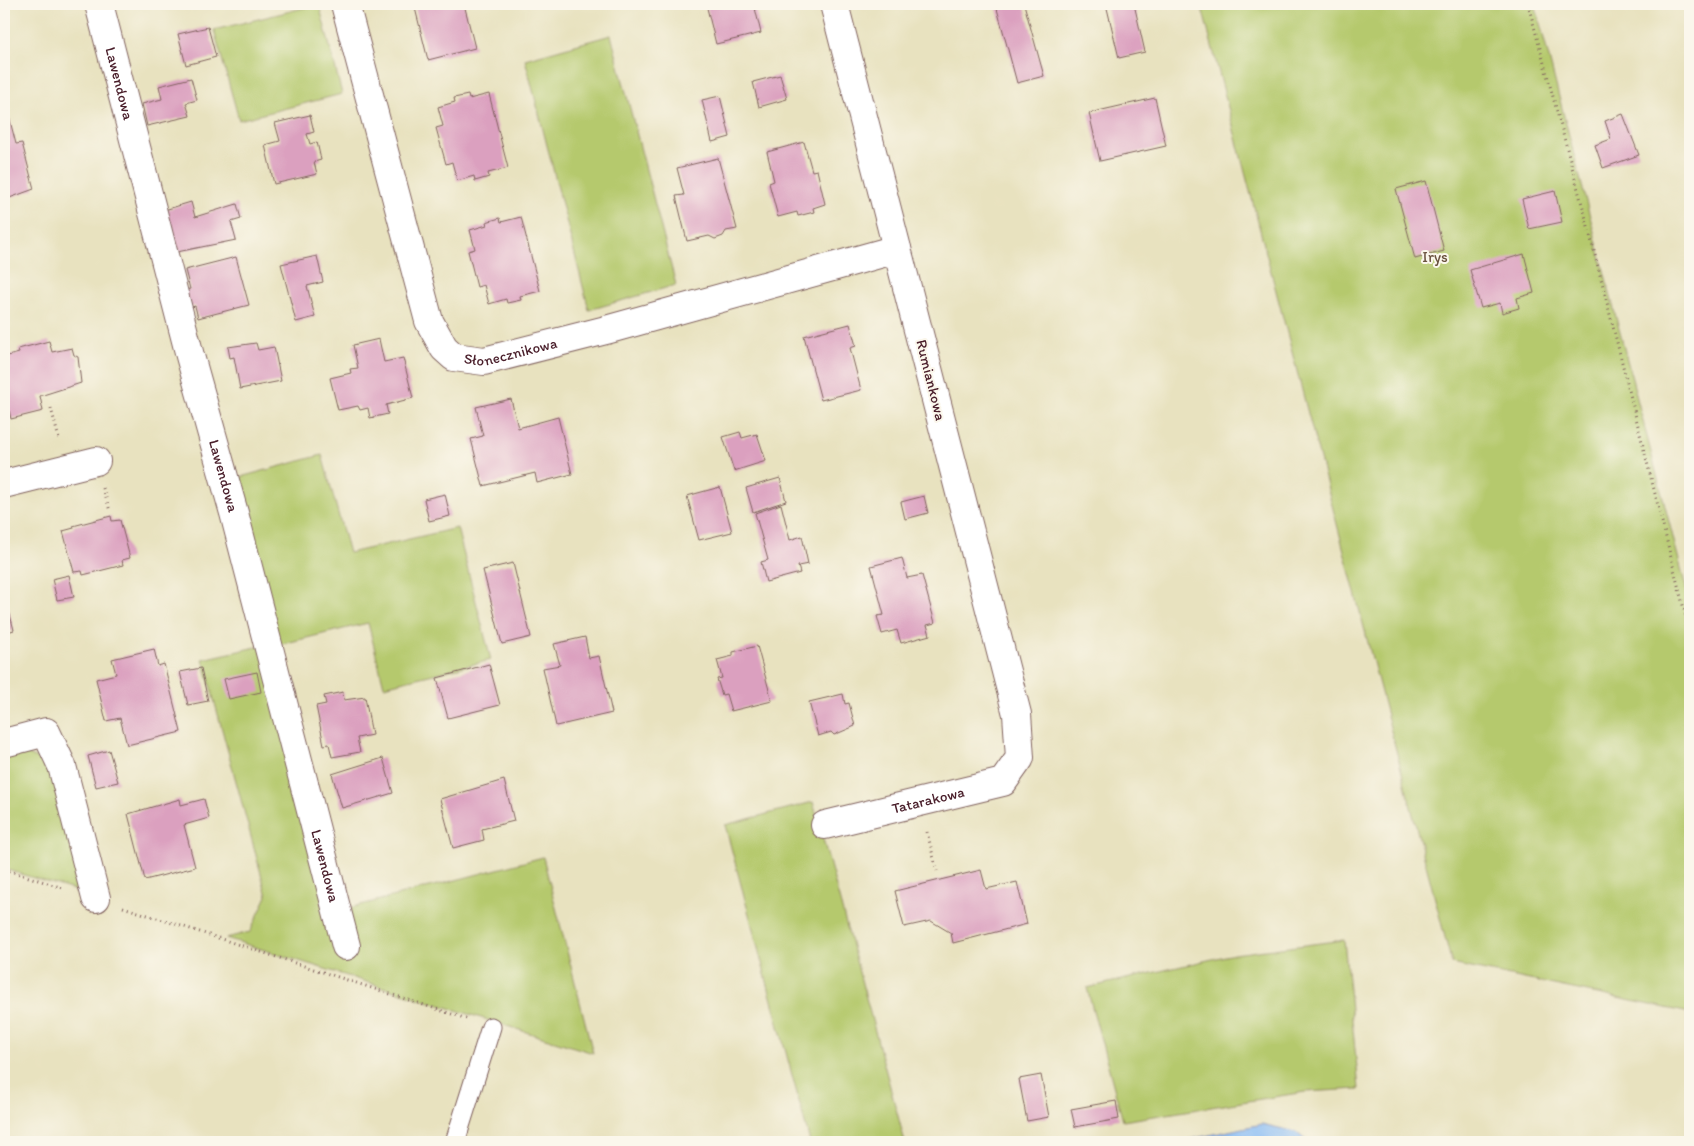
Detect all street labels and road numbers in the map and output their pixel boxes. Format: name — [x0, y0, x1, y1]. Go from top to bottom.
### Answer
street label: Lawendowa — [101, 45, 138, 122]
street label: Słonecznikowa — [463, 334, 559, 370]
street label: Rumiankowa — [912, 338, 950, 423]
street label: Lawendowa — [205, 437, 242, 514]
street label: Tatarakowa — [890, 783, 967, 818]
street label: Lawendowa — [307, 827, 343, 904]

